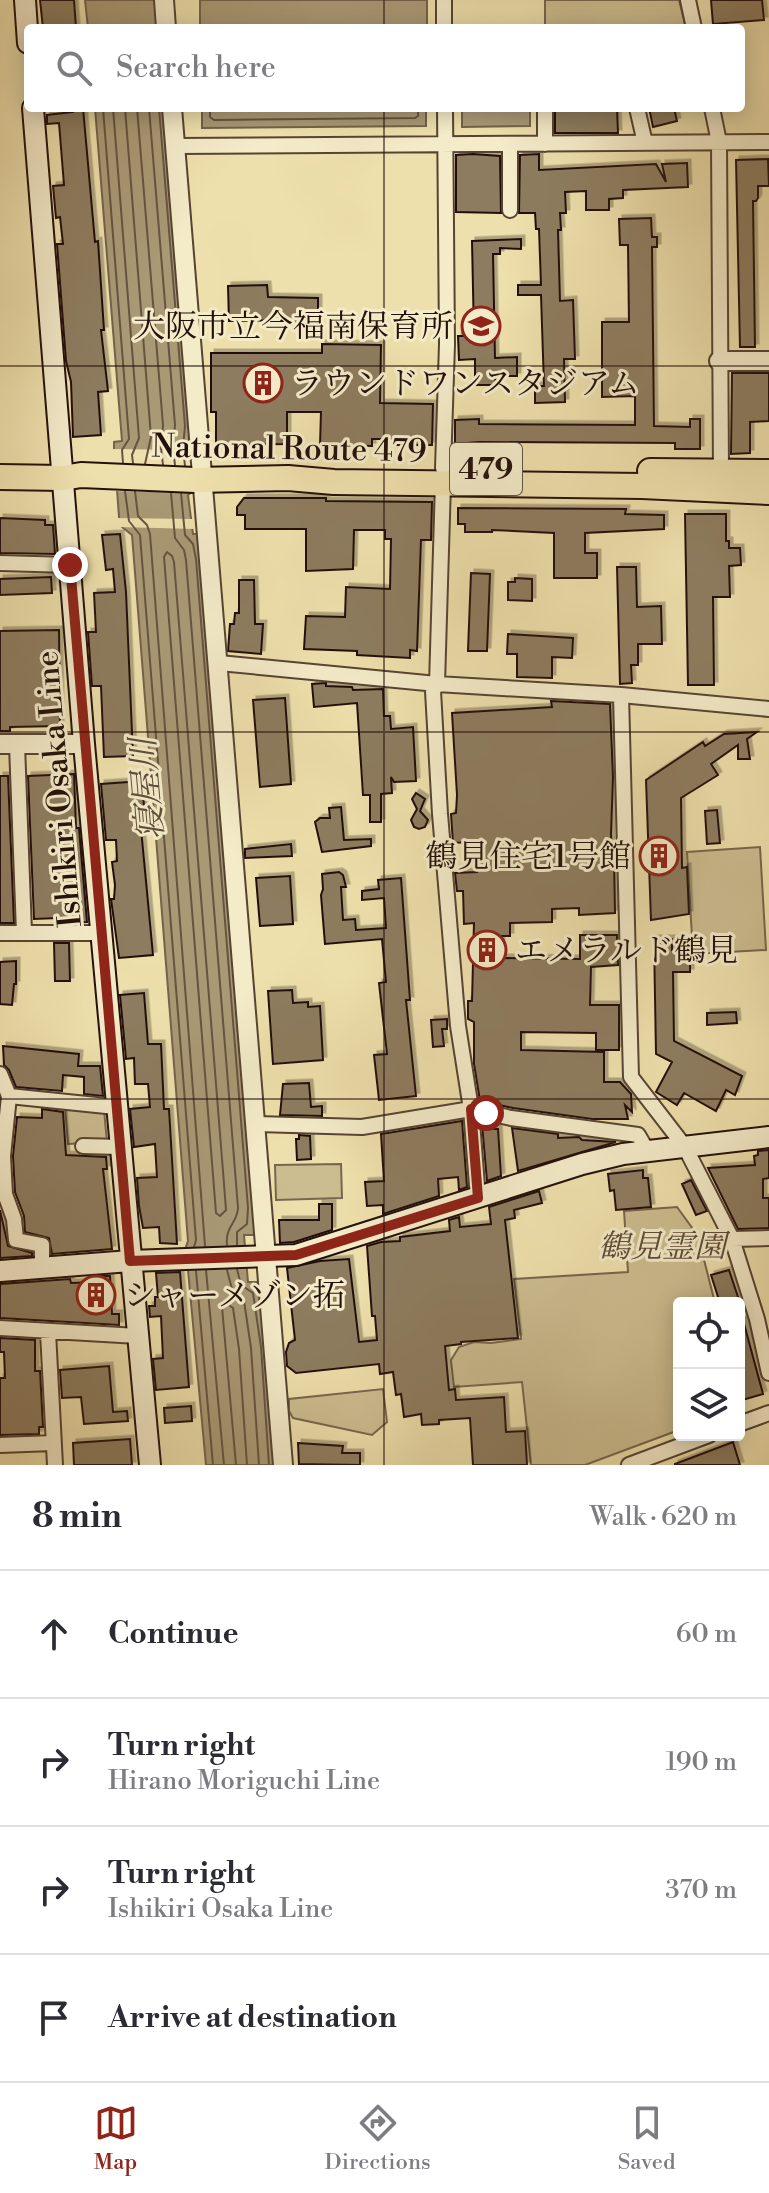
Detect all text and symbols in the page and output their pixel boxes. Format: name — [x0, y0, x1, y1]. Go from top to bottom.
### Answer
search box — [24, 24, 745, 112]
icon: search — [52, 46, 96, 90]
text: Search here — [116, 49, 276, 87]
school or university icon: 大阪市立今福南保育所 — [460, 305, 502, 347]
place label: 大阪市立今福南保育所 — [133, 307, 453, 347]
building icon: ラウンドワンスタジアム — [242, 362, 284, 404]
place label: ラウンドワンスタジアム — [291, 364, 640, 404]
street label: National Route 479 — [151, 427, 427, 471]
road number: 479 — [450, 443, 522, 495]
route end — [52, 547, 88, 583]
street label: Ishikiri Osaka Line — [27, 649, 91, 929]
water label: 寝屋川 — [122, 732, 173, 841]
building icon: 鶴見住宅1号館 — [638, 835, 680, 877]
place label: 鶴見住宅1号館 — [425, 837, 631, 877]
building icon: エメラルド鶴見 — [466, 929, 508, 971]
place label: エメラルド鶴見 — [515, 931, 738, 971]
route start — [468, 1095, 504, 1131]
park label: 鶴見霊園 — [598, 1227, 731, 1267]
building icon: シャーメゾン拓 — [75, 1274, 117, 1316]
place label: シャーメゾン拓 — [124, 1276, 345, 1316]
map controls — [673, 1297, 745, 1441]
button: locate — [673, 1297, 745, 1369]
button: layers — [673, 1369, 745, 1441]
text: 8 min — [32, 1496, 122, 1538]
text: Walk · 620 m — [590, 1501, 737, 1533]
icon: ahead — [32, 1612, 76, 1656]
text: Continue — [108, 1615, 239, 1653]
text: 60 m — [676, 1618, 737, 1650]
text: Turn right — [108, 1727, 255, 1765]
icon: right — [32, 1740, 76, 1784]
text: 190 m — [666, 1746, 737, 1778]
text: Hirano Moriguchi Line — [108, 1765, 380, 1797]
text: Turn right — [108, 1855, 255, 1893]
icon: right — [32, 1868, 76, 1912]
text: 370 m — [665, 1874, 737, 1906]
text: Ishikiri Osaka Line — [108, 1893, 333, 1925]
icon: arrive — [32, 1996, 76, 2040]
text: Arrive at destination — [108, 1999, 397, 2037]
tab: Map — [94, 2101, 138, 2176]
tab: Directions — [325, 2101, 431, 2176]
tab: Saved — [618, 2101, 675, 2176]

